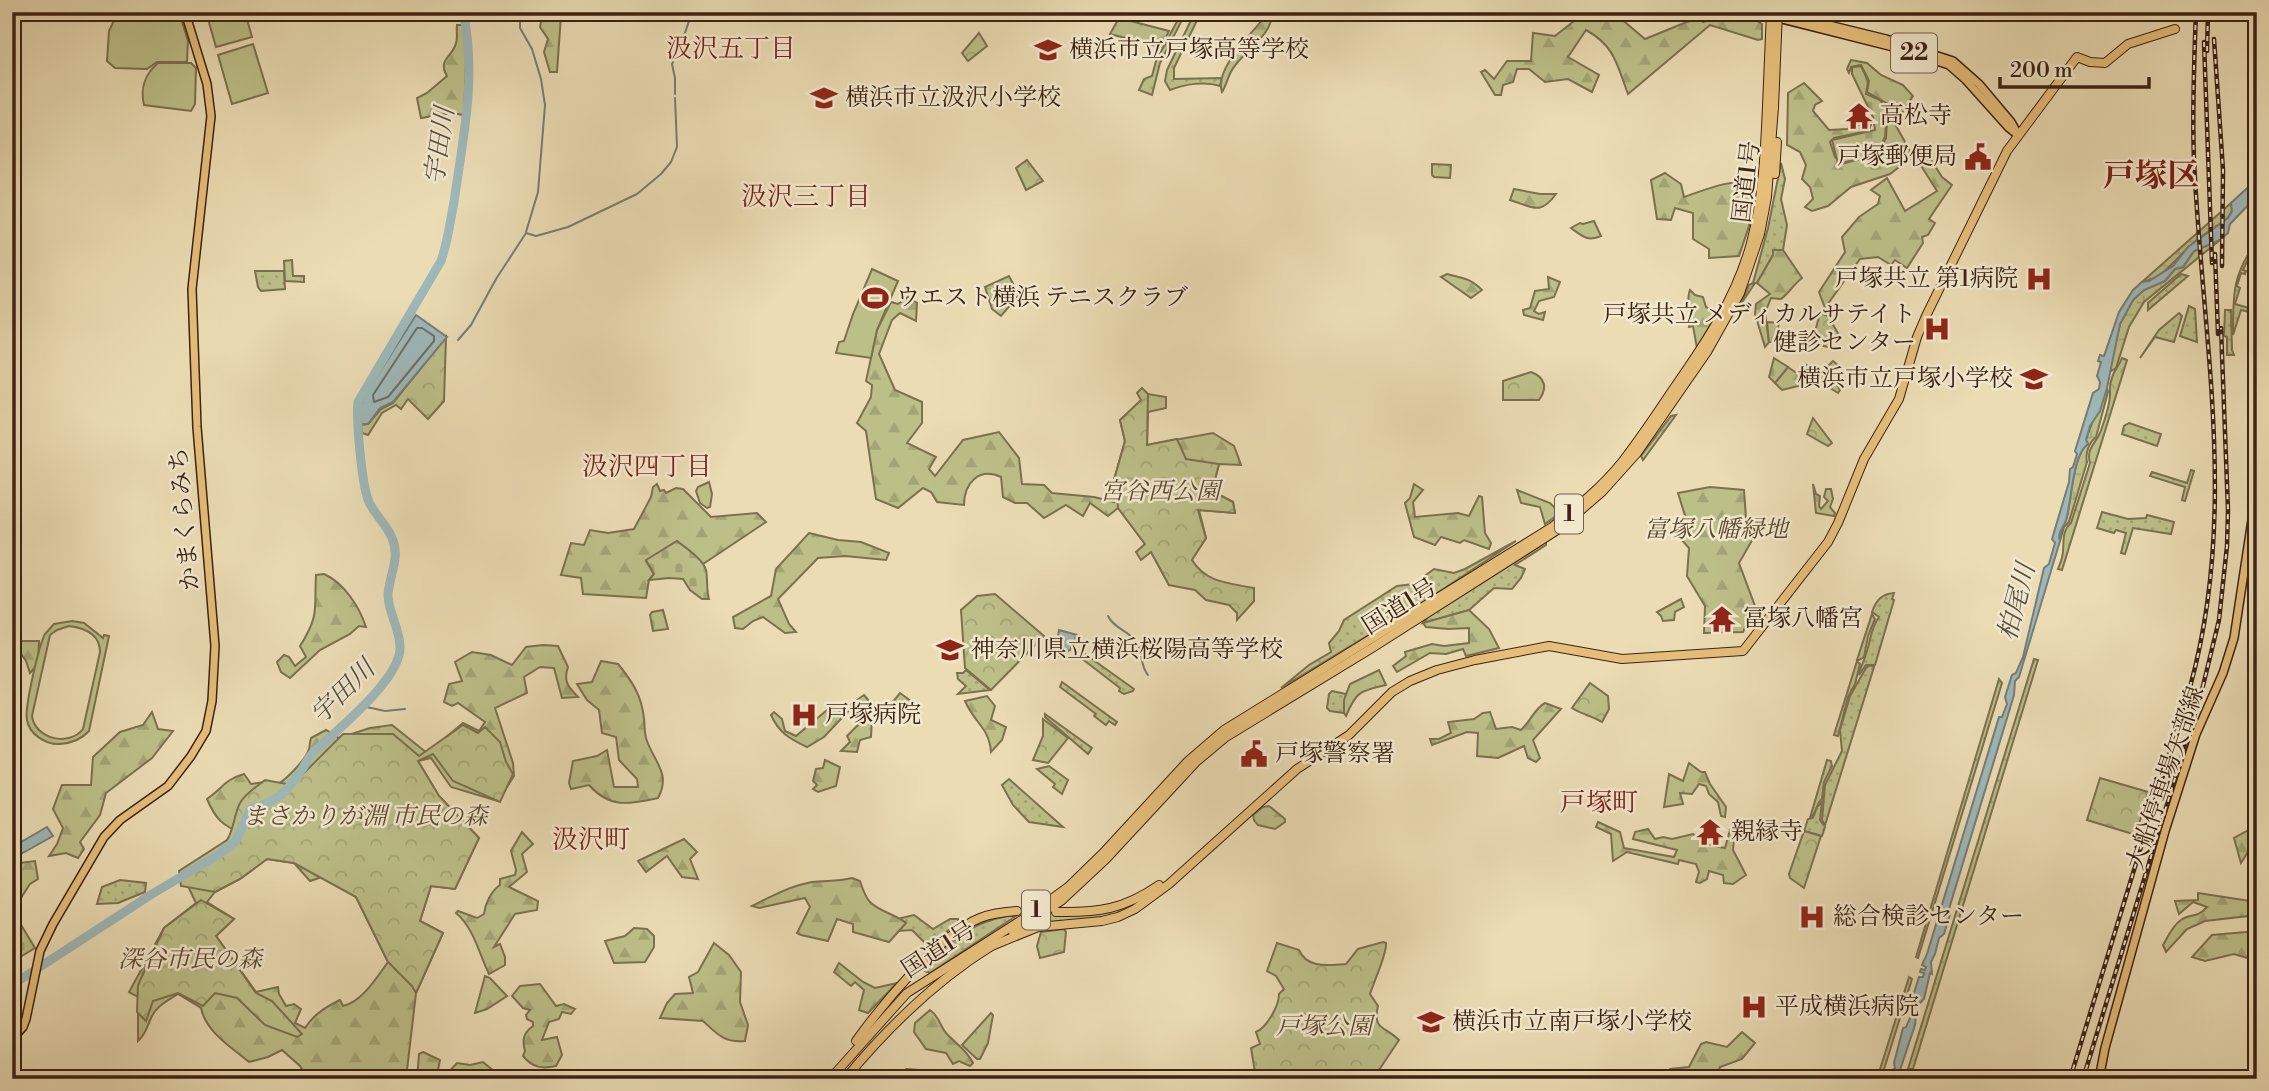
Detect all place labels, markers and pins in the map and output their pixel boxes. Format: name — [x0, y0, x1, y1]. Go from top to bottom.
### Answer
school or university icon: 横浜市立戸塚高等学校 — [1033, 35, 1063, 65]
place label: 横浜市立戸塚高等学校 — [1069, 35, 1309, 65]
school or university icon: 横浜市立汲沢小学校 — [809, 83, 839, 113]
place label: 横浜市立汲沢小学校 — [845, 83, 1061, 113]
temple icon: 高松寺 — [1844, 101, 1874, 131]
place label: 高松寺 — [1880, 101, 1952, 131]
place label: 戸塚郵便局 — [1837, 142, 1957, 172]
public building icon: 戸塚郵便局 — [1963, 142, 1993, 172]
place label: 戸塚共立 第1病院 — [1835, 264, 2018, 294]
hospital icon: 戸塚共立 第1病院 — [2024, 264, 2054, 294]
sports icon: ウエスト横浜 テニスクラブ — [860, 283, 890, 313]
place label: ウエスト横浜 テニスクラブ — [896, 283, 1188, 313]
place label: 戸塚共立 メディカルサテイト 健診センター — [1603, 300, 1916, 358]
hospital icon: 戸塚共立 メディカルサテイト 健診センター — [1922, 314, 1952, 344]
place label: 横浜市立戸塚小学校 — [1797, 364, 2013, 394]
school or university icon: 横浜市立戸塚小学校 — [2019, 364, 2049, 394]
temple icon: 冨塚八幡宮 — [1707, 604, 1737, 634]
place label: 冨塚八幡宮 — [1743, 604, 1863, 634]
school or university icon: 神奈川県立横浜桜陽高等学校 — [935, 635, 965, 665]
place label: 神奈川県立横浜桜陽高等学校 — [971, 635, 1283, 665]
hospital icon: 戸塚病院 — [789, 700, 819, 730]
place label: 戸塚病院 — [825, 700, 921, 730]
public building icon: 戸塚警察署 — [1239, 739, 1269, 769]
place label: 戸塚警察署 — [1275, 739, 1395, 769]
temple icon: 親縁寺 — [1695, 817, 1725, 847]
place label: 親縁寺 — [1731, 817, 1803, 847]
hospital icon: 総合検診センター — [1797, 902, 1827, 932]
place label: 総合検診センター — [1833, 902, 2024, 932]
hospital icon: 平成横浜病院 — [1739, 992, 1769, 1022]
place label: 平成横浜病院 — [1775, 992, 1919, 1022]
school or university icon: 横浜市立南戸塚小学校 — [1416, 1007, 1446, 1037]
place label: 横浜市立南戸塚小学校 — [1452, 1007, 1692, 1037]

